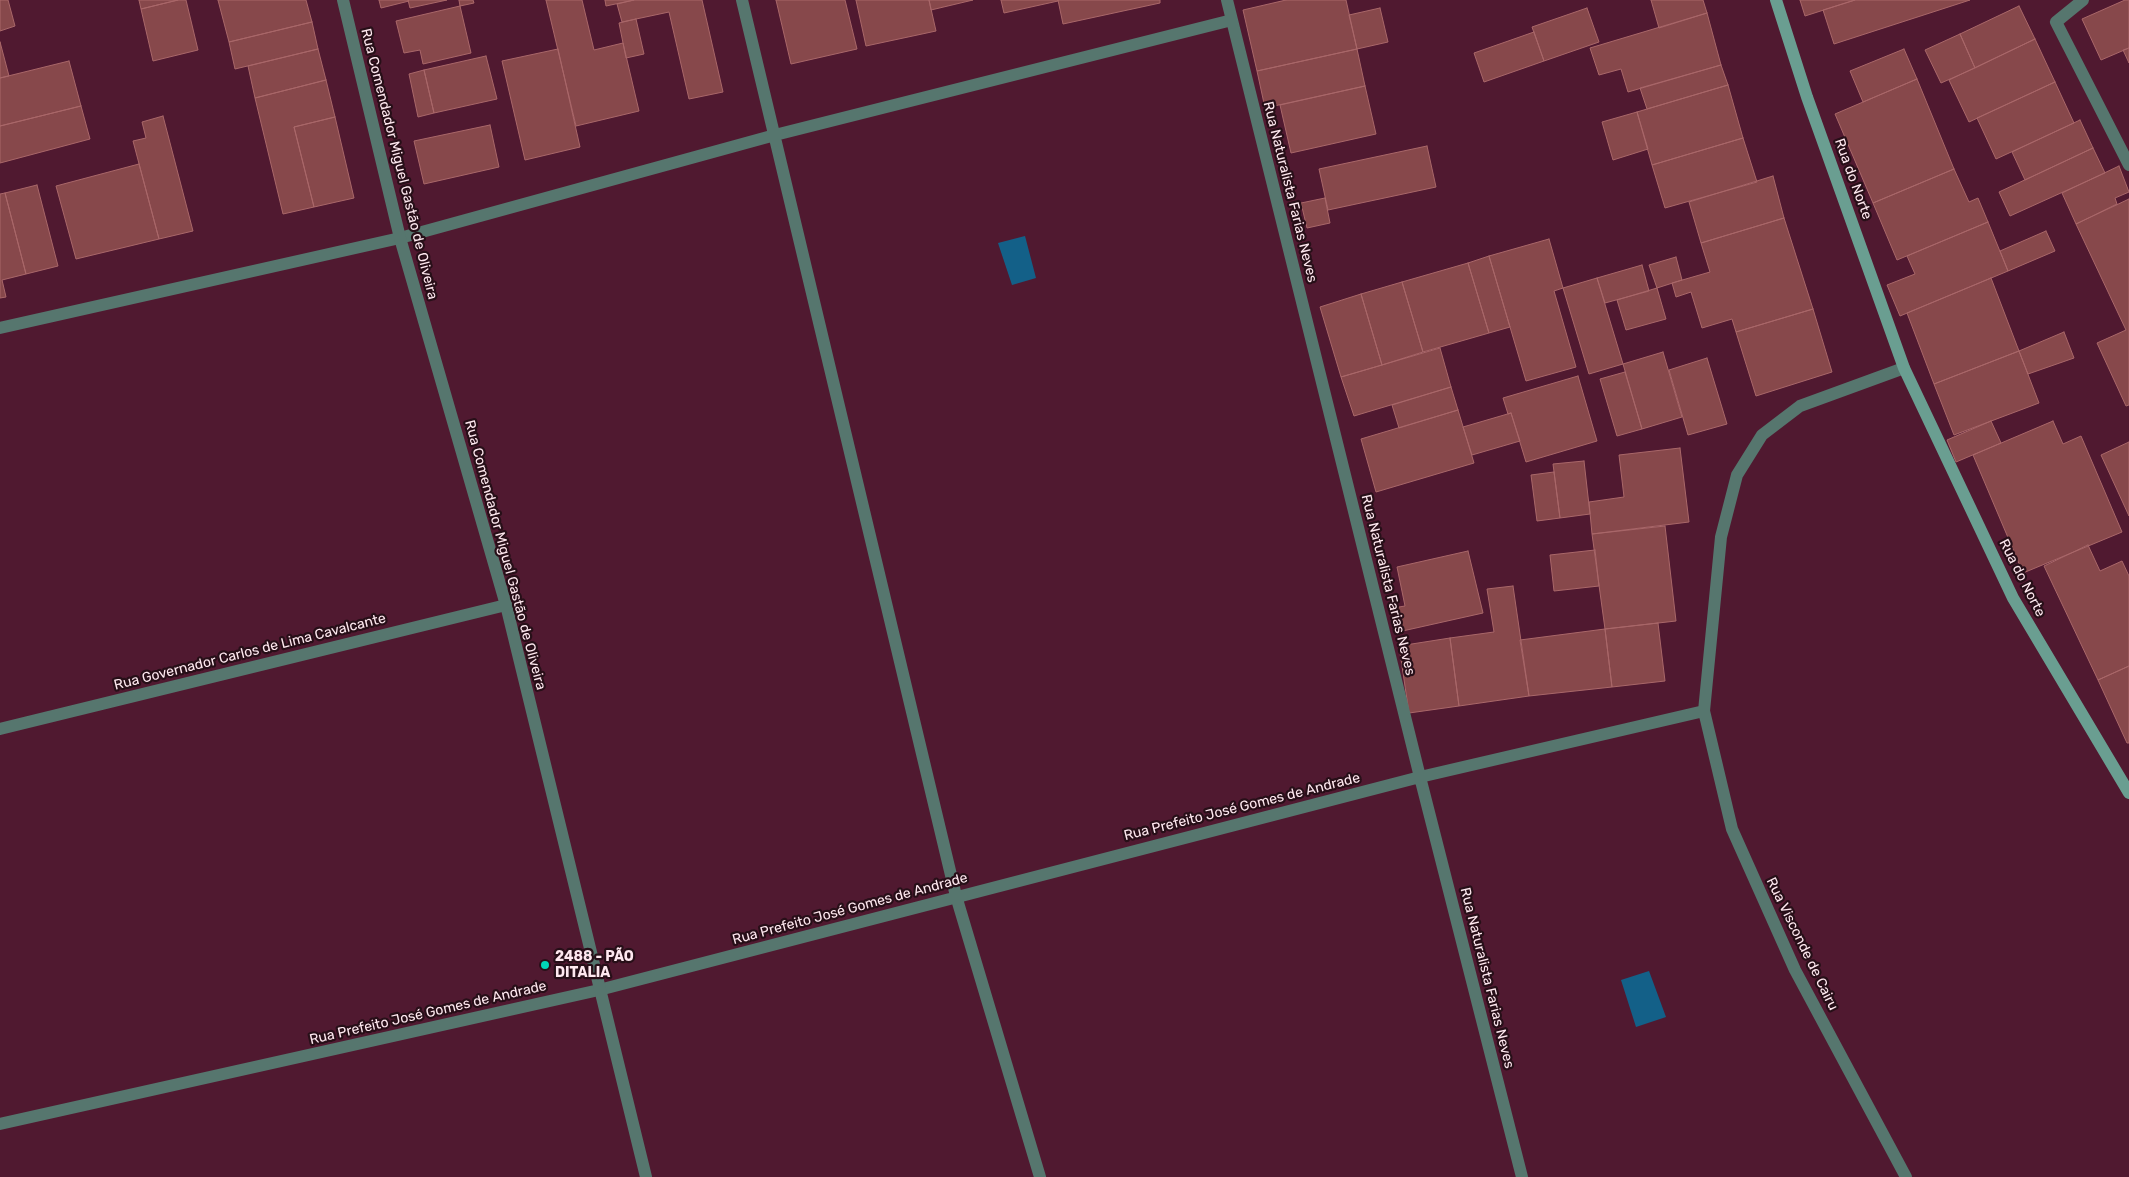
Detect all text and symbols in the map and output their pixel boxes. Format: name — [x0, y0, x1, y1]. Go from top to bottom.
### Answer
street label: Rua Comendador Miguel Gastão de Oliveira — [357, 27, 441, 301]
street label: Rua Naturalista Farias Neves — [1259, 100, 1321, 284]
street label: Rua do Norte — [1831, 136, 1875, 222]
street label: Rua Comendador Miguel Gastão de Oliveira — [461, 418, 549, 692]
street label: Rua Naturalista Farias Neves — [1357, 493, 1419, 677]
street label: Rua do Norte — [1995, 536, 2049, 620]
street label: Rua Governador Carlos de Lima Cavalcante — [112, 610, 388, 694]
street label: Rua Prefeito José Gomes de Andrade — [1122, 769, 1362, 845]
street label: Rua Prefeito José Gomes de Andrade — [731, 869, 969, 949]
street label: Rua Visconde de Cairu — [1762, 875, 1842, 1013]
street label: Rua Naturalista Farias Neves — [1456, 886, 1518, 1070]
place label: 2488 - PÃO DITALIA — [555, 949, 634, 982]
marker: 2488 - PÃO DITALIA — [539, 959, 551, 971]
street label: Rua Prefeito José Gomes de Andrade — [308, 978, 548, 1048]

